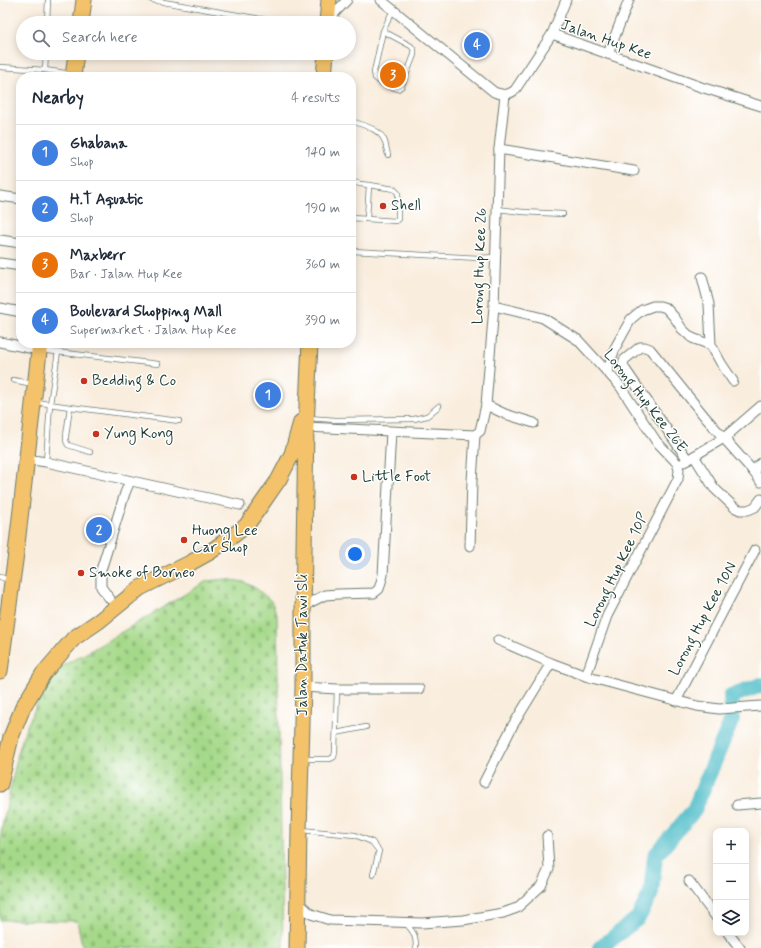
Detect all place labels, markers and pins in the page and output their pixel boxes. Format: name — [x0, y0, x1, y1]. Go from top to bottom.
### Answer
pin: 4 — [464, 30, 490, 60]
pin: 3 — [380, 60, 406, 90]
place label: Shell — [391, 196, 421, 216]
marker: Shell — [378, 201, 388, 211]
place label: Bedding & Co — [92, 371, 176, 392]
marker: Bedding & Co — [79, 376, 89, 386]
pin: 1 — [255, 380, 281, 410]
place label: Yung Kong — [104, 424, 173, 445]
marker: Yung Kong — [91, 429, 101, 439]
place label: Little Foot — [362, 467, 431, 487]
marker: Little Foot — [349, 472, 359, 482]
pin: 2 — [86, 515, 112, 545]
place label: Huong Lee Car Shop — [192, 521, 258, 558]
marker: Huong Lee Car Shop — [179, 535, 189, 545]
place label: Smoke of Borneo — [89, 563, 195, 583]
marker: Smoke of Borneo — [76, 568, 86, 578]

